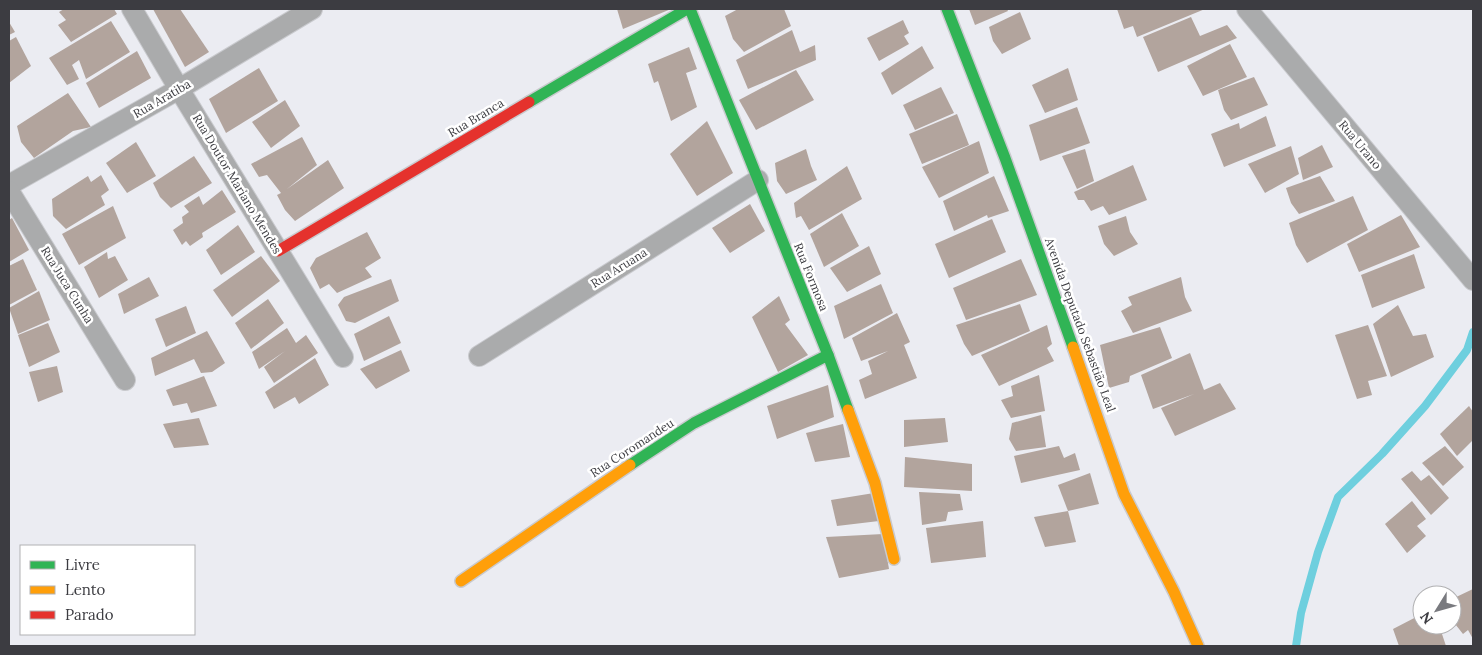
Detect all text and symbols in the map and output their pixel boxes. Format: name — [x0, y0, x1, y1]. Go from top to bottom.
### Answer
street label: Rua Aratiba — [130, 76, 193, 121]
street label: Rua Branca — [445, 95, 506, 140]
street label: Rua Doutor Mariano Mendes — [190, 111, 285, 257]
street label: Rua Urano — [1336, 117, 1385, 172]
street label: Avenida Deputado Sebastião Leal — [1042, 235, 1119, 414]
street label: Rua Formosa — [791, 241, 832, 313]
street label: Rua Juca Cunha — [38, 244, 97, 326]
street label: Rua Aruana — [588, 244, 650, 291]
street label: Rua Coromandeu — [587, 415, 676, 480]
legend — [20, 545, 195, 635]
text: Livre — [65, 555, 100, 574]
text: Lento — [65, 580, 106, 599]
north arrow — [1412, 585, 1462, 635]
text: Parado — [65, 605, 114, 624]
text: N — [1416, 608, 1437, 628]

